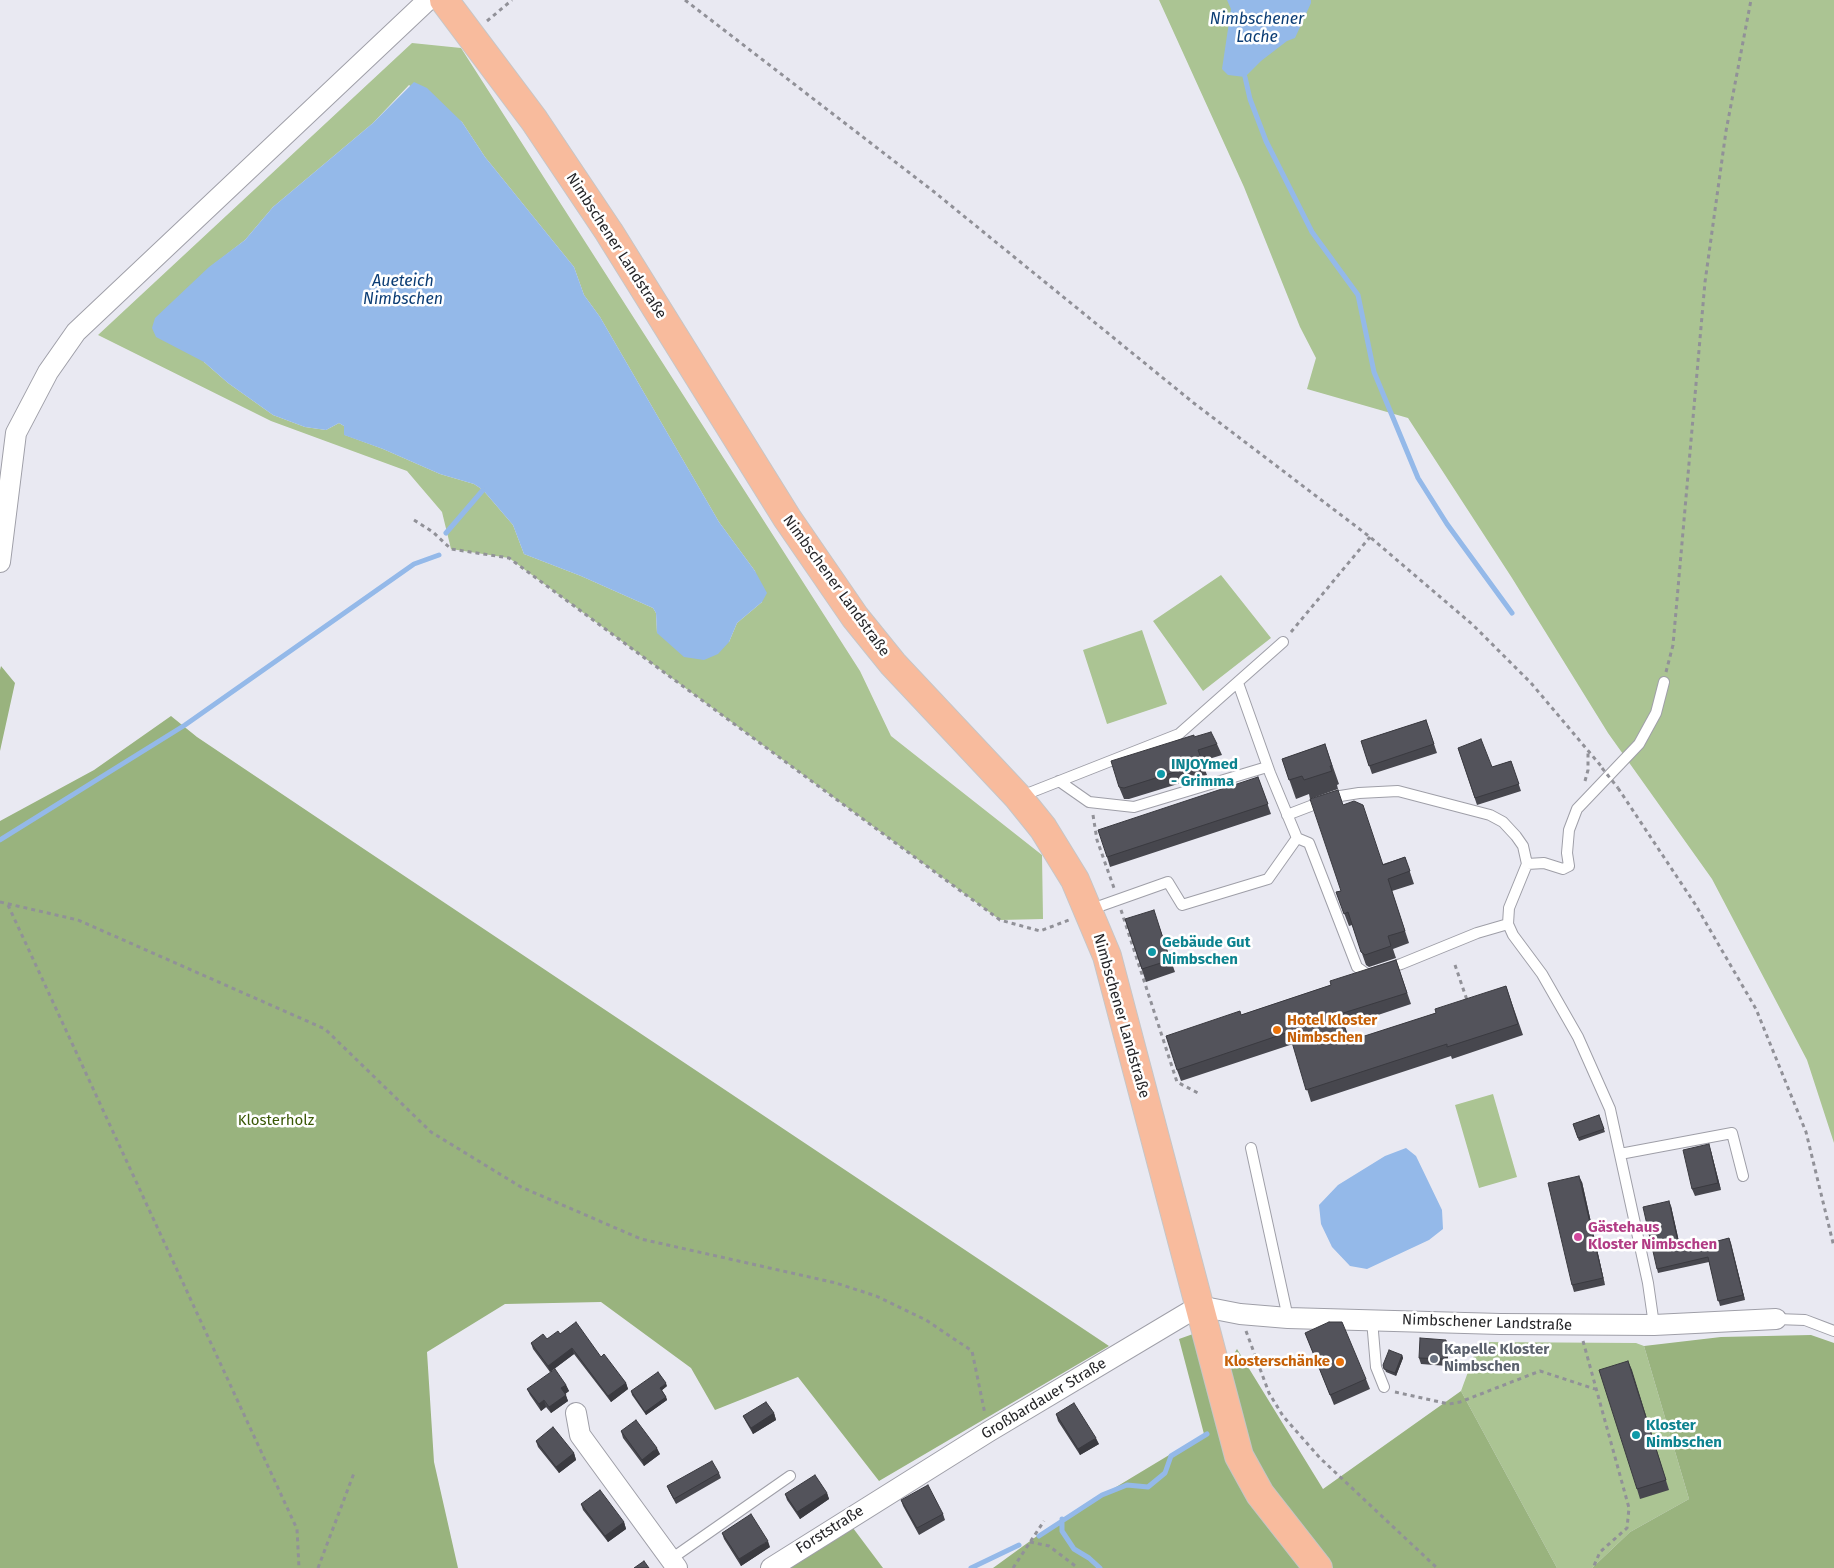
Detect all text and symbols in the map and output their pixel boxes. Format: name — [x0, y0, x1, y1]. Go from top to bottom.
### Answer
water label: Nimbschener Lache — [1210, 10, 1304, 48]
street label: Nimbschener Landstraße — [562, 170, 670, 322]
water label: Aueteich Nimbschen — [363, 272, 443, 310]
street label: Nimbschener Landstraße — [779, 512, 893, 660]
place label: INJOYmed - Grimma — [1171, 756, 1238, 791]
marker: INJOYmed - Grimma — [1155, 768, 1167, 780]
street label: Nimbschener Landstraße — [1089, 932, 1153, 1100]
place label: Gebäude Gut Nimbschen — [1162, 934, 1250, 969]
marker: Gebäude Gut Nimbschen — [1146, 946, 1158, 958]
place label: Hotel Kloster Nimbschen — [1287, 1012, 1377, 1047]
marker: Hotel Kloster Nimbschen — [1271, 1024, 1283, 1036]
park label: Klosterholz — [238, 1112, 314, 1130]
place label: Gästehaus Kloster Nimbschen — [1588, 1219, 1717, 1254]
marker: Gästehaus Kloster Nimbschen — [1572, 1231, 1584, 1243]
street label: Nimbschener Landstraße — [1402, 1311, 1572, 1335]
place label: Kapelle Kloster Nimbschen — [1444, 1341, 1549, 1376]
place label: Klosterschänke — [1224, 1353, 1330, 1371]
marker: Kapelle Kloster Nimbschen — [1428, 1353, 1440, 1365]
street label: Großbardauer Straße — [978, 1355, 1110, 1443]
marker: Klosterschänke — [1334, 1356, 1346, 1368]
place label: Kloster Nimbschen — [1646, 1417, 1722, 1452]
marker: Kloster Nimbschen — [1630, 1429, 1642, 1441]
street label: Forststraße — [793, 1502, 867, 1558]

